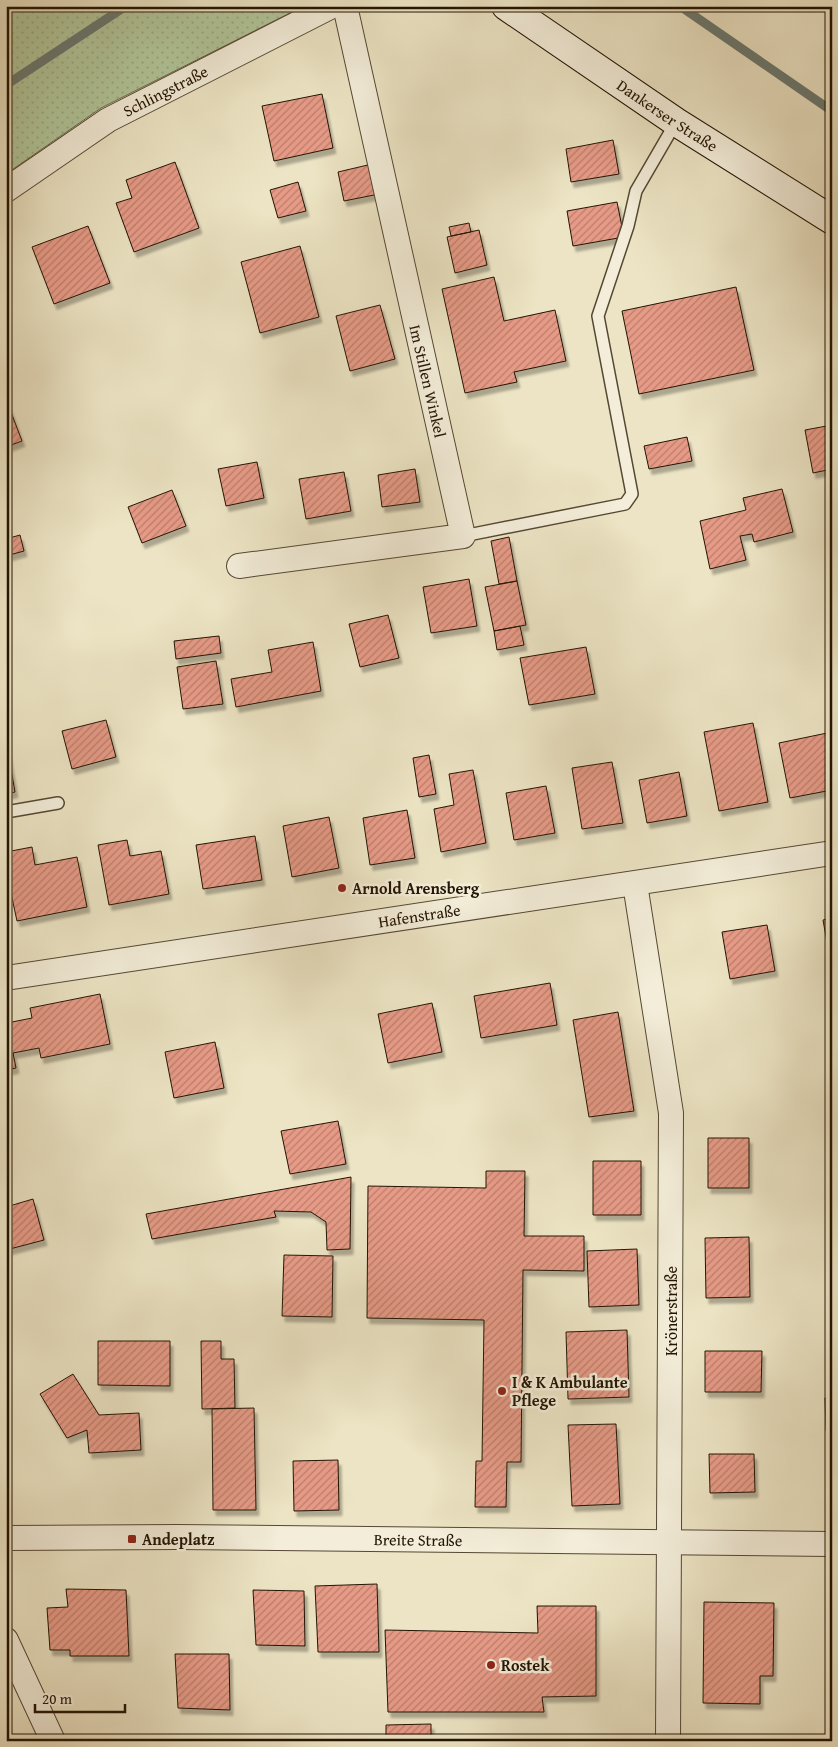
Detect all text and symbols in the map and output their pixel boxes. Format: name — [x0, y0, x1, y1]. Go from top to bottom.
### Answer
street label: Schlingstraße — [119, 59, 212, 123]
street label: Dankerser Straße — [612, 73, 723, 157]
street label: Im Stillen Winkel — [403, 322, 453, 440]
place label: Arnold Arensberg — [352, 876, 480, 900]
marker: Arnold Arensberg — [336, 882, 348, 894]
street label: Hafenstraße — [377, 897, 462, 934]
street label: Krönerstraße — [659, 1266, 683, 1356]
place label: I & K Ambulante Pflege — [512, 1370, 628, 1412]
marker: I & K Ambulante Pflege — [496, 1385, 508, 1397]
place label: Andeplatz — [142, 1527, 215, 1551]
street label: Breite Straße — [374, 1527, 462, 1552]
marker: Andeplatz — [126, 1533, 138, 1545]
place label: Rostek — [501, 1653, 550, 1677]
marker: Rostek — [485, 1659, 497, 1671]
scale bar — [35, 1682, 125, 1714]
text: 20 m — [42, 1688, 73, 1709]

